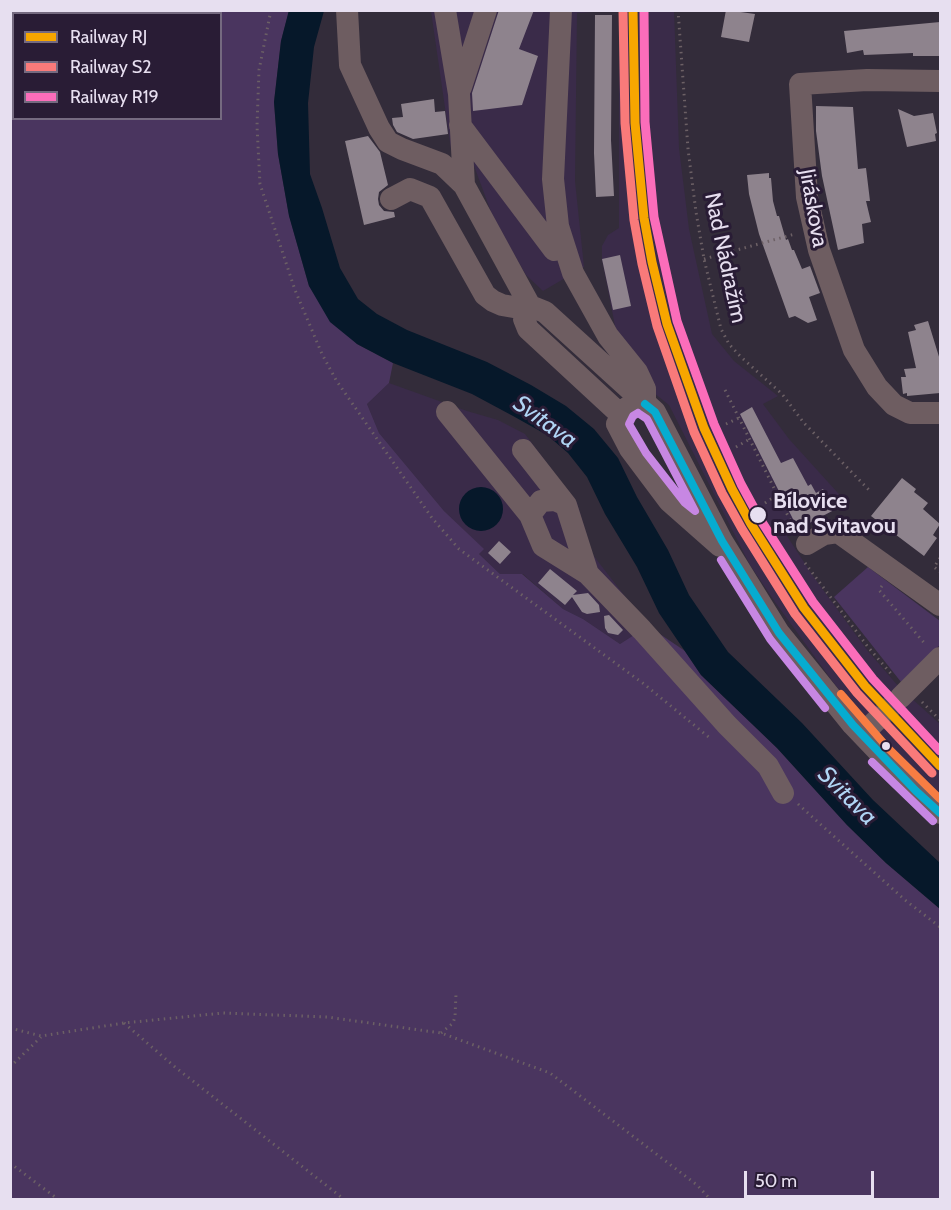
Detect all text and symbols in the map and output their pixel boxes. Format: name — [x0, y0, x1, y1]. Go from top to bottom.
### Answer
legend — [12, 12, 222, 120]
text: Railway RJ — [70, 26, 147, 48]
text: Railway S2 — [70, 56, 152, 78]
text: Railway R19 — [70, 86, 159, 108]
street label: Jiráskova — [793, 167, 833, 249]
street label: Nad Nádražím — [698, 190, 752, 326]
water label: Svitava — [508, 389, 582, 455]
place label: Bílovice nad Svitavou — [773, 489, 896, 540]
marker: Bílovice nad Svitavou — [748, 505, 768, 525]
unlabelled marker — [880, 740, 892, 752]
water label: Svitava — [811, 760, 883, 832]
scale bar — [747, 1159, 878, 1197]
text: 50 m — [755, 1170, 797, 1192]

